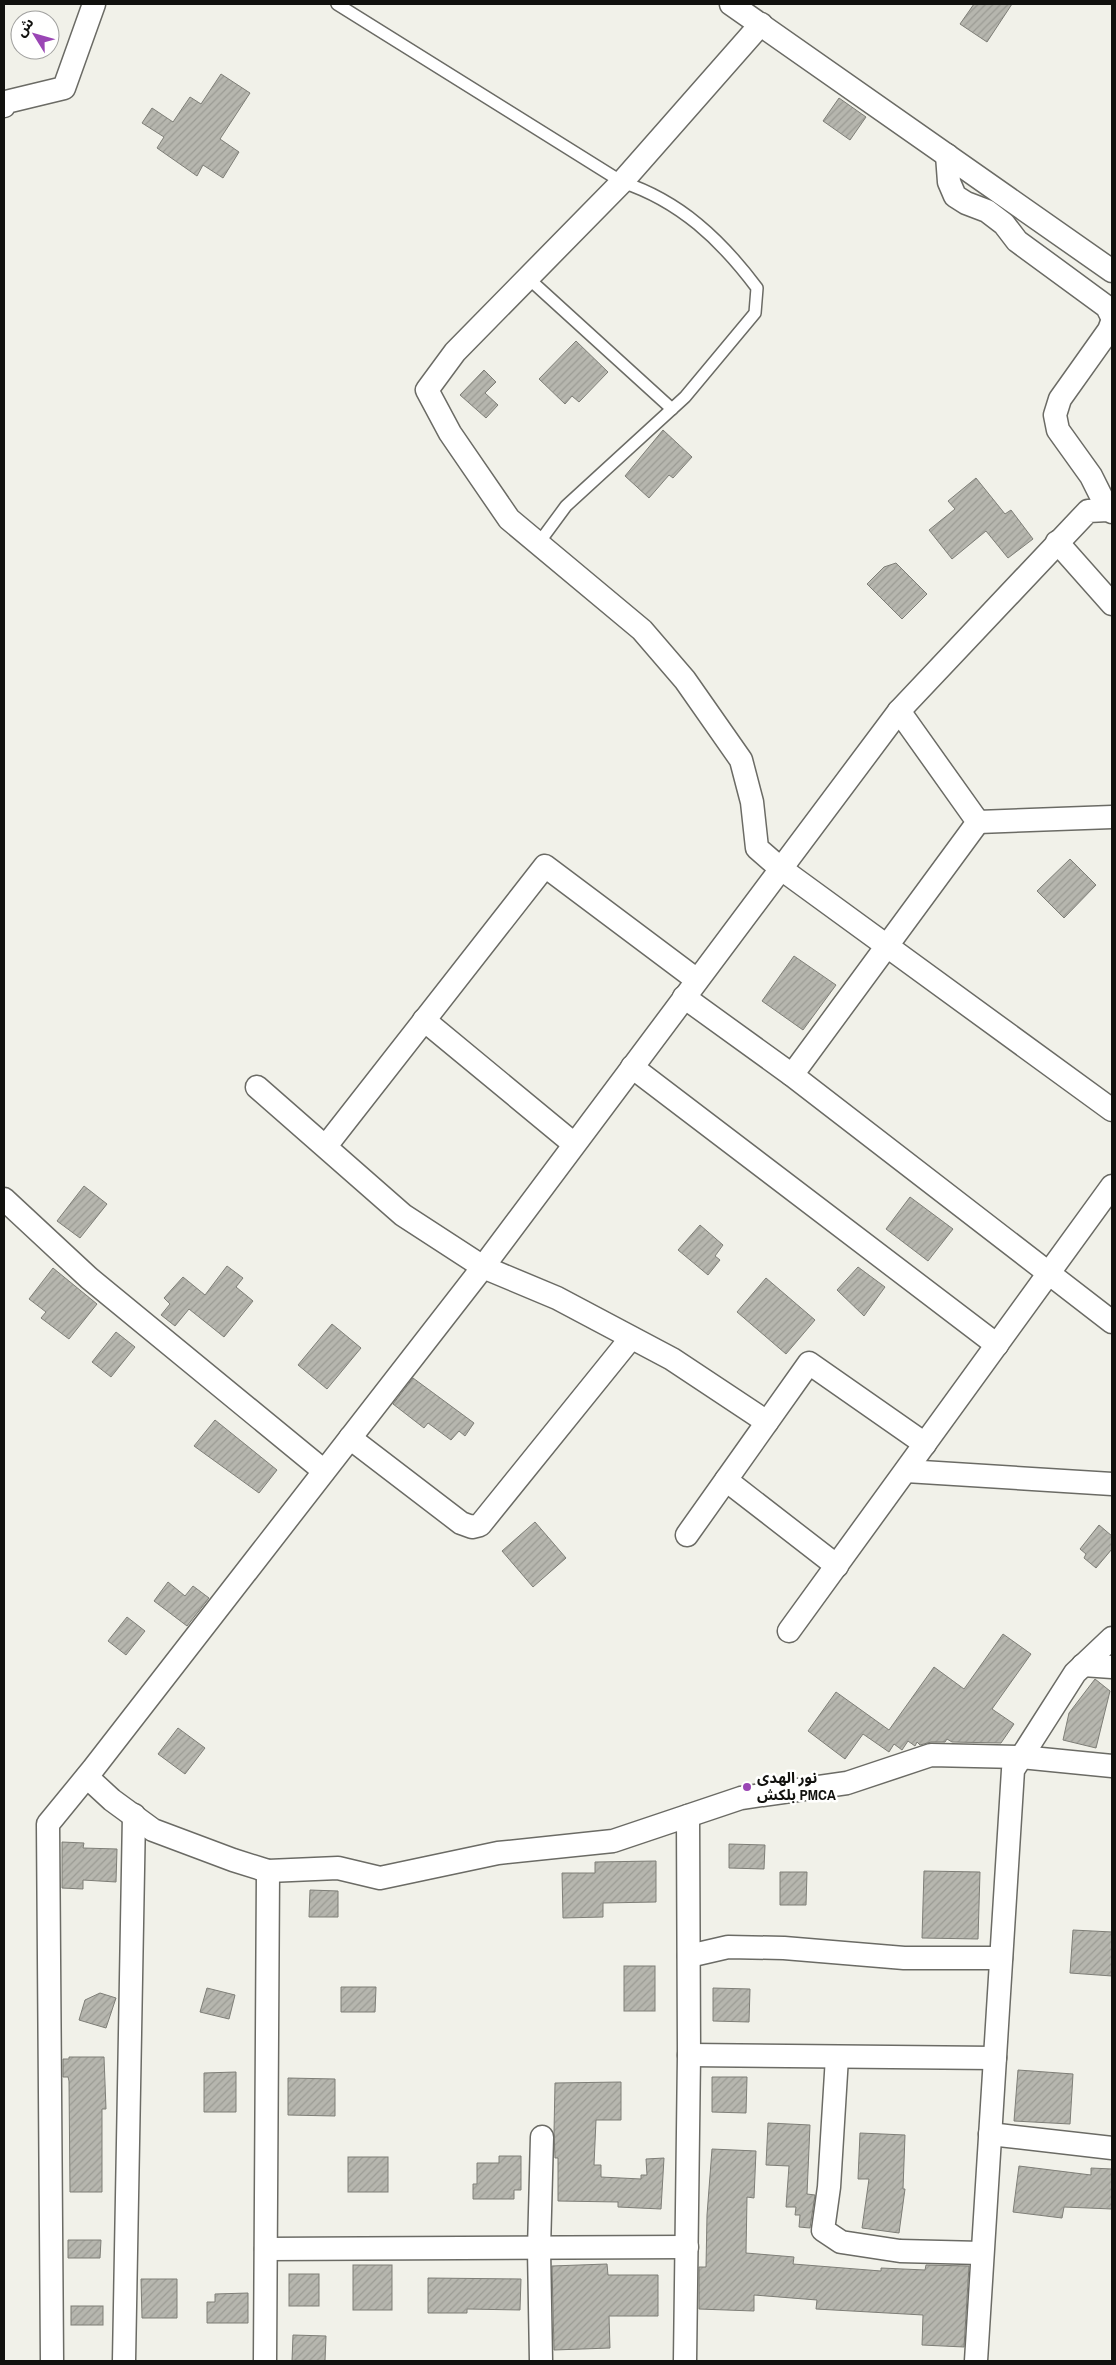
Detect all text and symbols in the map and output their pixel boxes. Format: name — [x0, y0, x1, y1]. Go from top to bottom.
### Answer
north arrow — [10, 10, 60, 60]
text: ش — [12, 14, 38, 40]
place label: نور الهدى بلكش PMCA — [757, 1767, 836, 1805]
marker: نور الهدى بلكش PMCA — [741, 1781, 753, 1793]

